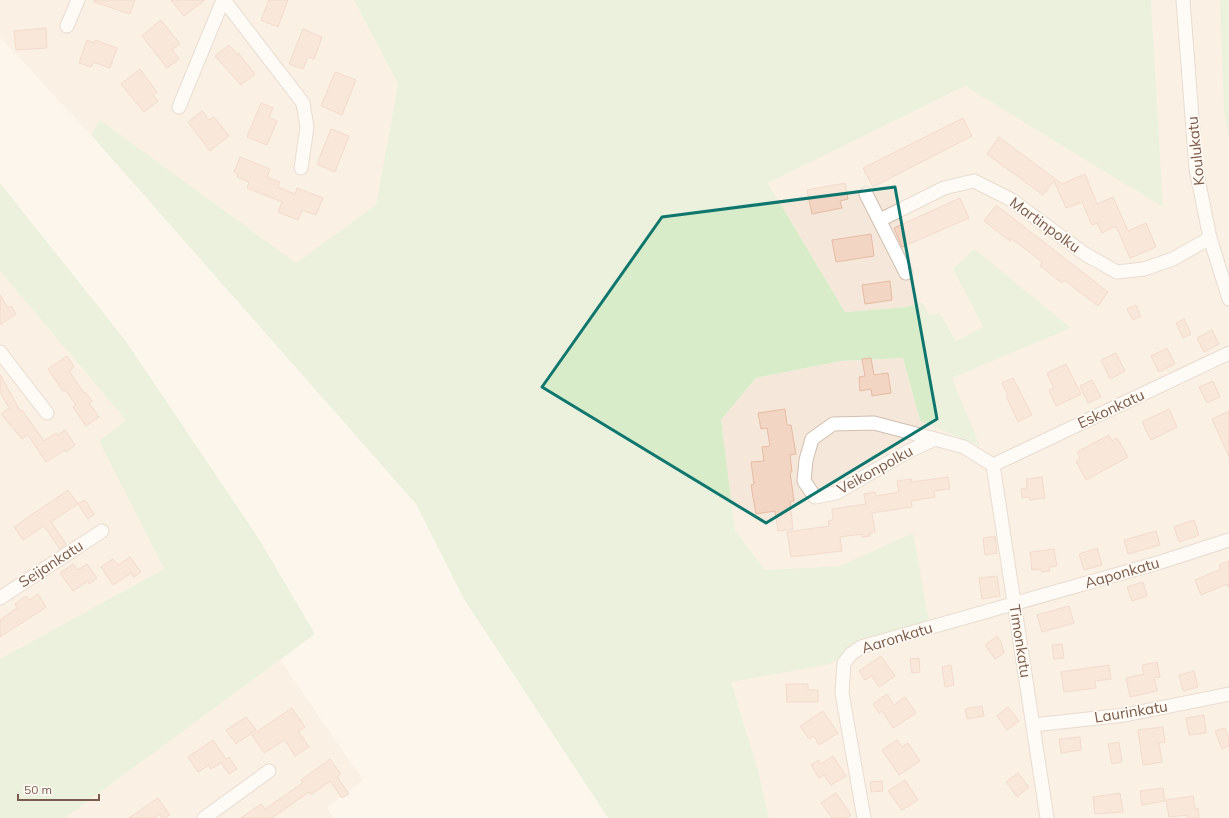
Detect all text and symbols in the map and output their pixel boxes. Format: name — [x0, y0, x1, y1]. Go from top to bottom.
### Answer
street label: Koulukatu — [1182, 116, 1209, 187]
street label: Martinpolku — [1006, 193, 1084, 257]
street label: Eskonkatu — [1074, 385, 1147, 432]
street label: Veikonpolku — [834, 441, 916, 498]
street label: Seijankatu — [15, 536, 87, 591]
street label: Aaponkatu — [1082, 553, 1161, 592]
street label: Timonkatu — [1005, 603, 1036, 679]
street label: Aaronkatu — [859, 618, 935, 657]
street label: Laurinkatu — [1093, 696, 1169, 727]
scale bar — [18, 776, 99, 802]
text: 50 m — [24, 782, 52, 797]

